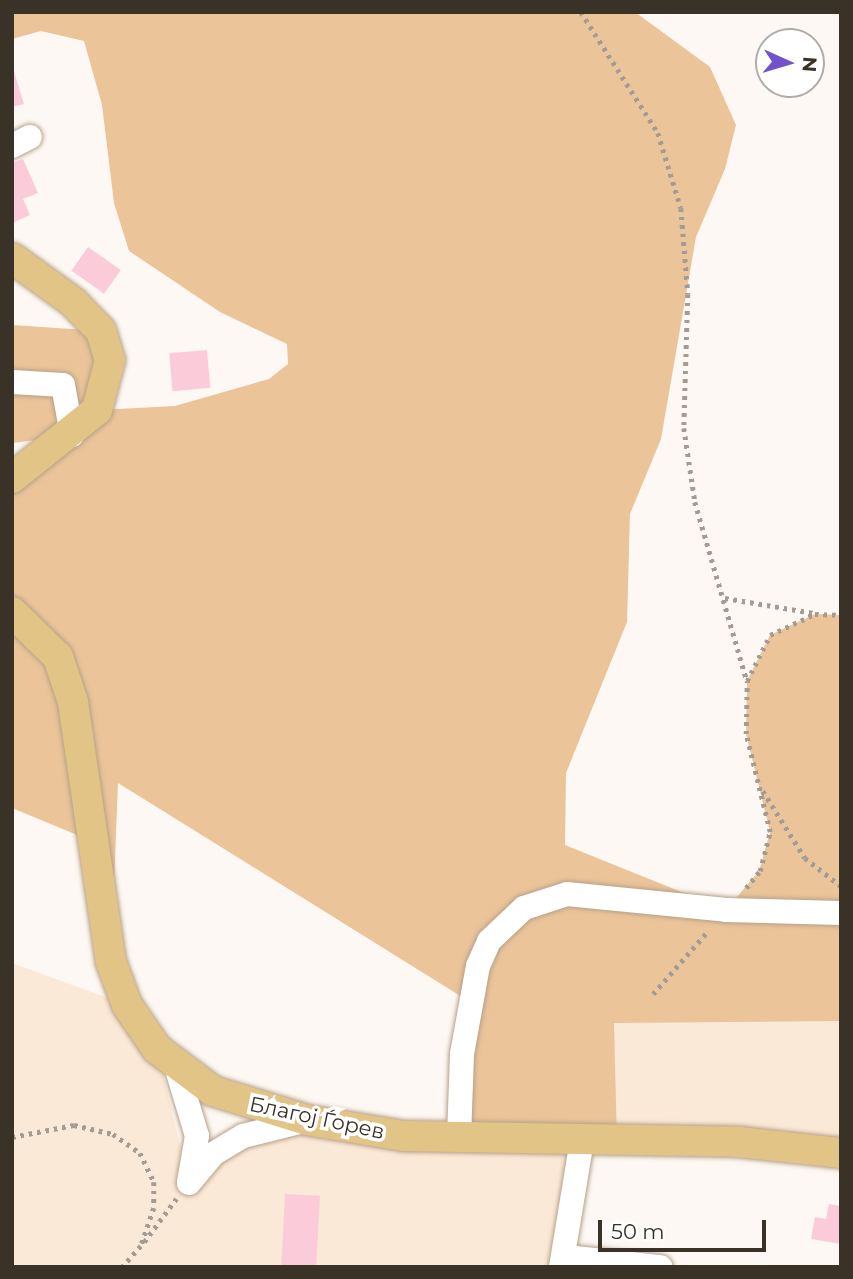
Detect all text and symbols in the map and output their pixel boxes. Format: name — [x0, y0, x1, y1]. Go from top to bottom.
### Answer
north arrow — [755, 28, 825, 98]
text: N — [797, 56, 821, 73]
street label: Благој Ѓорев — [247, 1091, 387, 1145]
scale bar — [601, 1206, 769, 1250]
text: 50 m — [611, 1219, 665, 1244]

